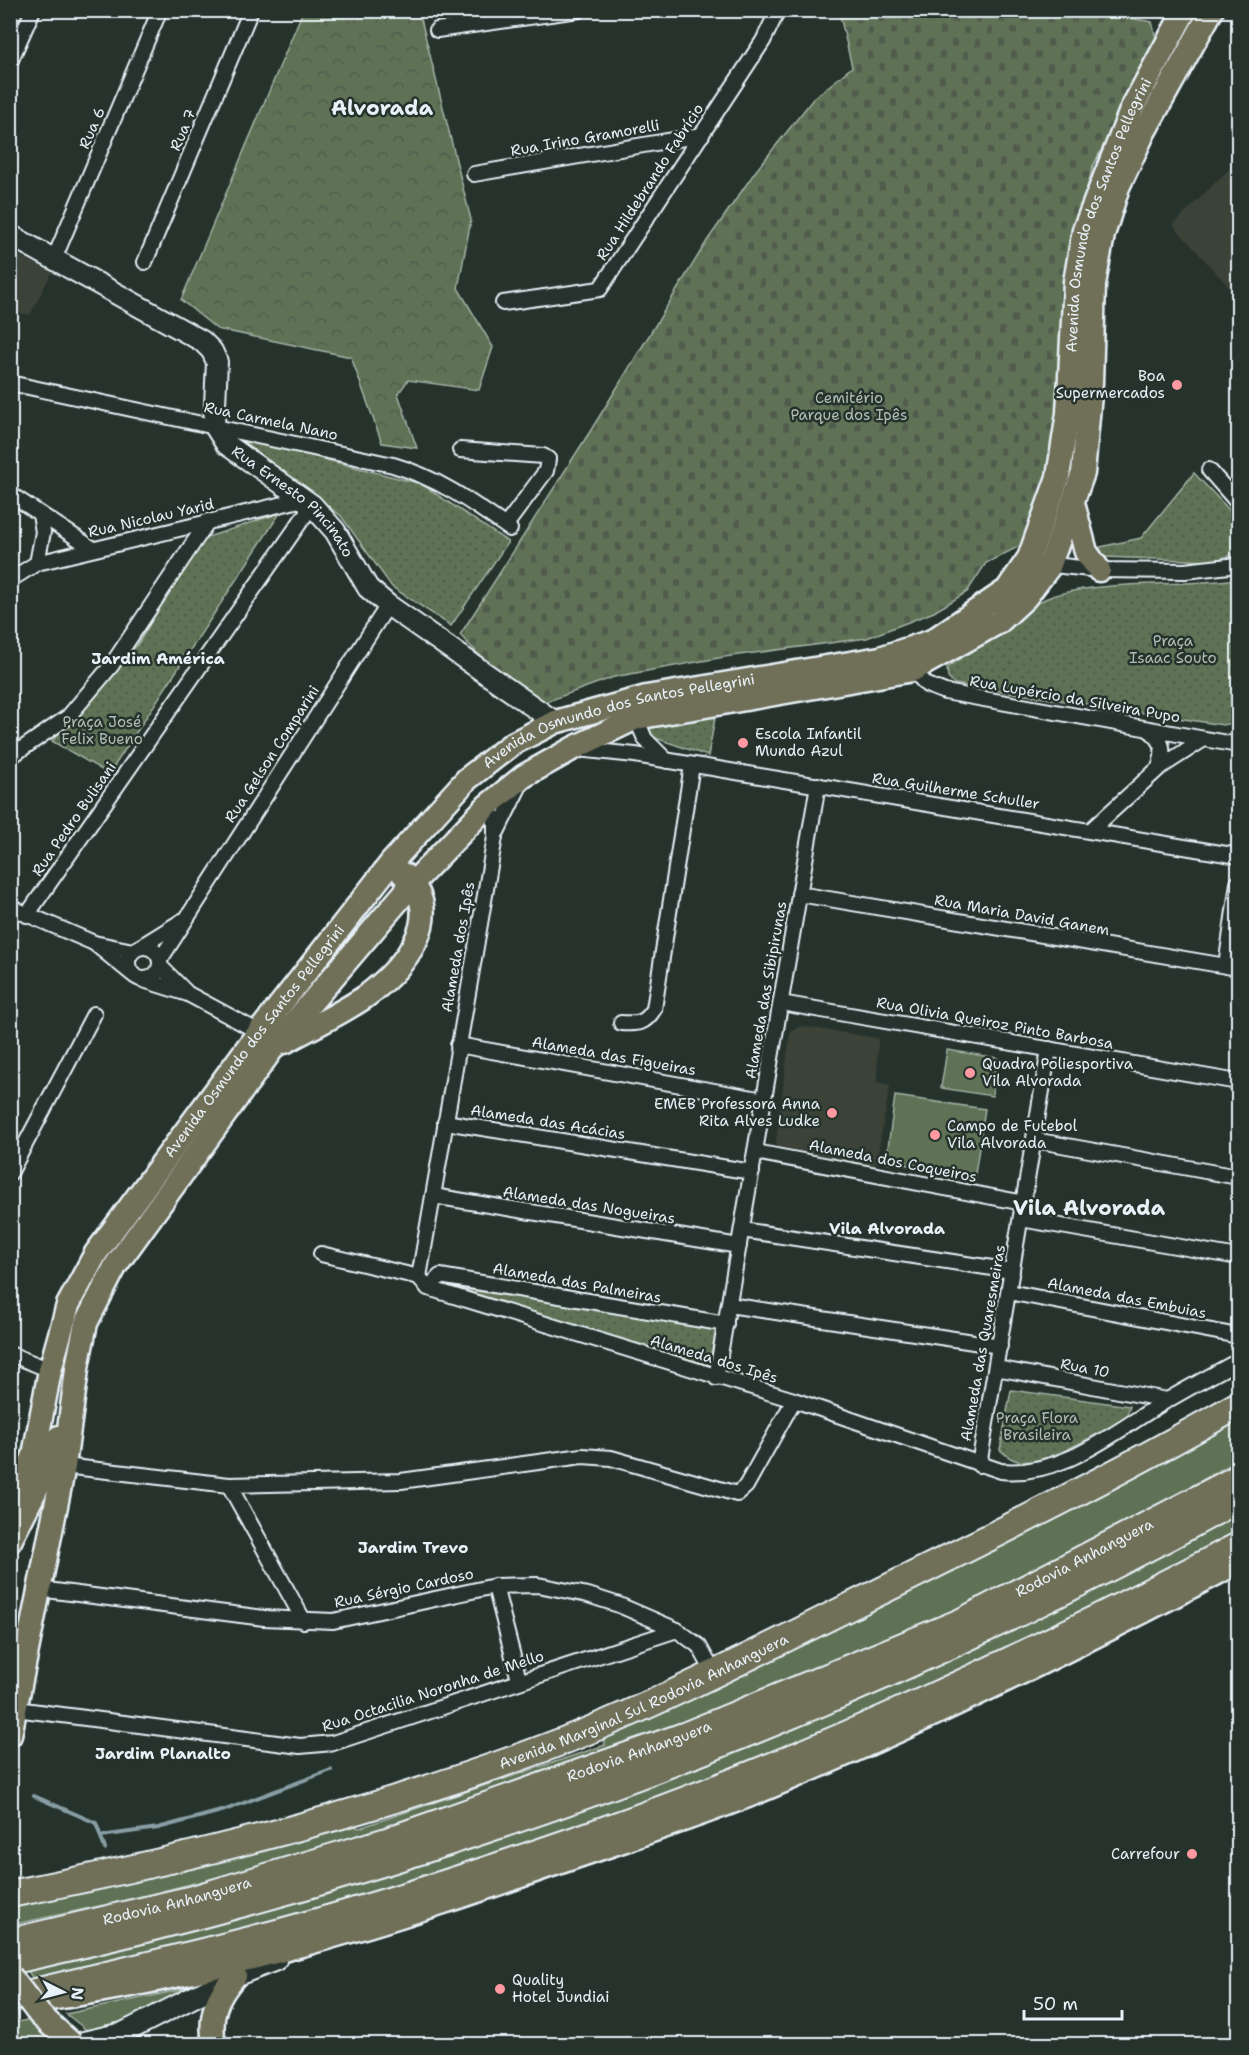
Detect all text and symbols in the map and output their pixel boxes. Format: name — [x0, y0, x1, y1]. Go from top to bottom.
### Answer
street label: Avenida Osmundo dos Santos Pellegrini — [1061, 74, 1156, 353]
district label: Alvorada — [331, 94, 434, 122]
street label: Rua Hildebrando Fabrício — [592, 100, 708, 264]
street label: Rua 6 — [74, 104, 110, 152]
street label: Rua 7 — [165, 106, 201, 154]
street label: Rua Irino Gramorelli — [509, 115, 661, 161]
place label: Boa Supermercados — [1056, 366, 1166, 403]
marker: Boa Supermercados — [1170, 378, 1184, 392]
park label: Cemitério Parque dos Ipês — [791, 388, 907, 425]
street label: Rua Carmela Nano — [202, 397, 340, 445]
street label: Rua Ernesto Pincinato — [228, 441, 358, 561]
street label: Rua Nicolau Yarid — [86, 494, 216, 542]
park label: Praça Isaac Souto — [1129, 631, 1217, 668]
district label: Jardim América — [91, 648, 225, 669]
street label: Avenida Osmundo dos Santos Pellegrini — [479, 669, 756, 773]
street label: Rua Lupércio da Silveira Pupo — [968, 671, 1182, 727]
street label: Rua Gelson Comparini — [220, 681, 324, 827]
park label: Praça José Felix Bueno — [61, 712, 143, 749]
place label: Escola Infantil Mundo Azul — [755, 724, 862, 761]
marker: Escola Infantil Mundo Azul — [736, 736, 750, 750]
street label: Rua Pedro Bulisani — [27, 758, 121, 880]
street label: Rua Guilherme Schuller — [871, 768, 1041, 814]
street label: Alameda dos Ipês — [437, 880, 479, 1014]
street label: Rua Maria David Ganem — [933, 890, 1111, 940]
street label: Alameda das Sibipirunas — [741, 900, 791, 1080]
street label: Avenida Osmundo dos Santos Pellegrini — [160, 921, 349, 1162]
street label: Rua Olivia Queiroz Pinto Barbosa — [875, 992, 1116, 1054]
street label: Alameda das Figueiras — [530, 1032, 698, 1080]
place label: Quadra Poliesportiva Vila Alvorada — [982, 1054, 1134, 1091]
marker: Quadra Poliesportiva Vila Alvorada — [963, 1066, 977, 1080]
place label: EMEB Professora Anna Rita Alves Ludke — [654, 1094, 821, 1131]
street label: Alameda das Acácias — [469, 1100, 627, 1144]
marker: EMEB Professora Anna Rita Alves Ludke — [825, 1106, 839, 1120]
place label: Campo de Futebol Vila Alvorada — [947, 1116, 1078, 1153]
marker: Campo de Futebol Vila Alvorada — [928, 1128, 942, 1142]
street label: Alameda dos Coqueiros — [807, 1135, 979, 1187]
street label: Alameda das Nogueiras — [501, 1181, 677, 1229]
district label: Vila Alvorada — [1013, 1194, 1166, 1222]
district label: Vila Alvorada — [829, 1218, 945, 1239]
street label: Alameda das Quaresmeiras — [956, 1243, 1010, 1443]
street label: Alameda das Palmeiras — [491, 1258, 663, 1308]
street label: Alameda das Embuias — [1046, 1273, 1208, 1323]
street label: Alameda dos Ipês — [648, 1330, 780, 1388]
street label: Rua 10 — [1059, 1353, 1111, 1383]
park label: Praça Flora Brasileira — [996, 1408, 1079, 1445]
street label: Rodovia Anhanguera — [1012, 1514, 1157, 1602]
district label: Jardim Trevo — [358, 1537, 468, 1558]
street label: Rua Sérgio Cardoso — [332, 1563, 476, 1613]
street label: Avenida Marginal Sul Rodovia Anhanguera — [497, 1628, 791, 1772]
street label: Rua Octacilia Noronha de Mello — [319, 1646, 547, 1736]
street label: Rodovia Anhanguera — [565, 1715, 715, 1785]
district label: Jardim Planalto — [95, 1743, 231, 1764]
place label: Carrefour — [1111, 1844, 1180, 1864]
marker: Carrefour — [1185, 1847, 1199, 1861]
street label: Rodovia Anhanguera — [101, 1872, 254, 1930]
north arrow — [33, 1962, 93, 2022]
place label: Quality Hotel Jundiai — [512, 1970, 610, 2007]
marker: Quality Hotel Jundiai — [493, 1982, 507, 1996]
scale bar — [1024, 1983, 1122, 2021]
text: N — [66, 1986, 89, 2001]
text: 50 m — [1033, 1992, 1078, 2016]

